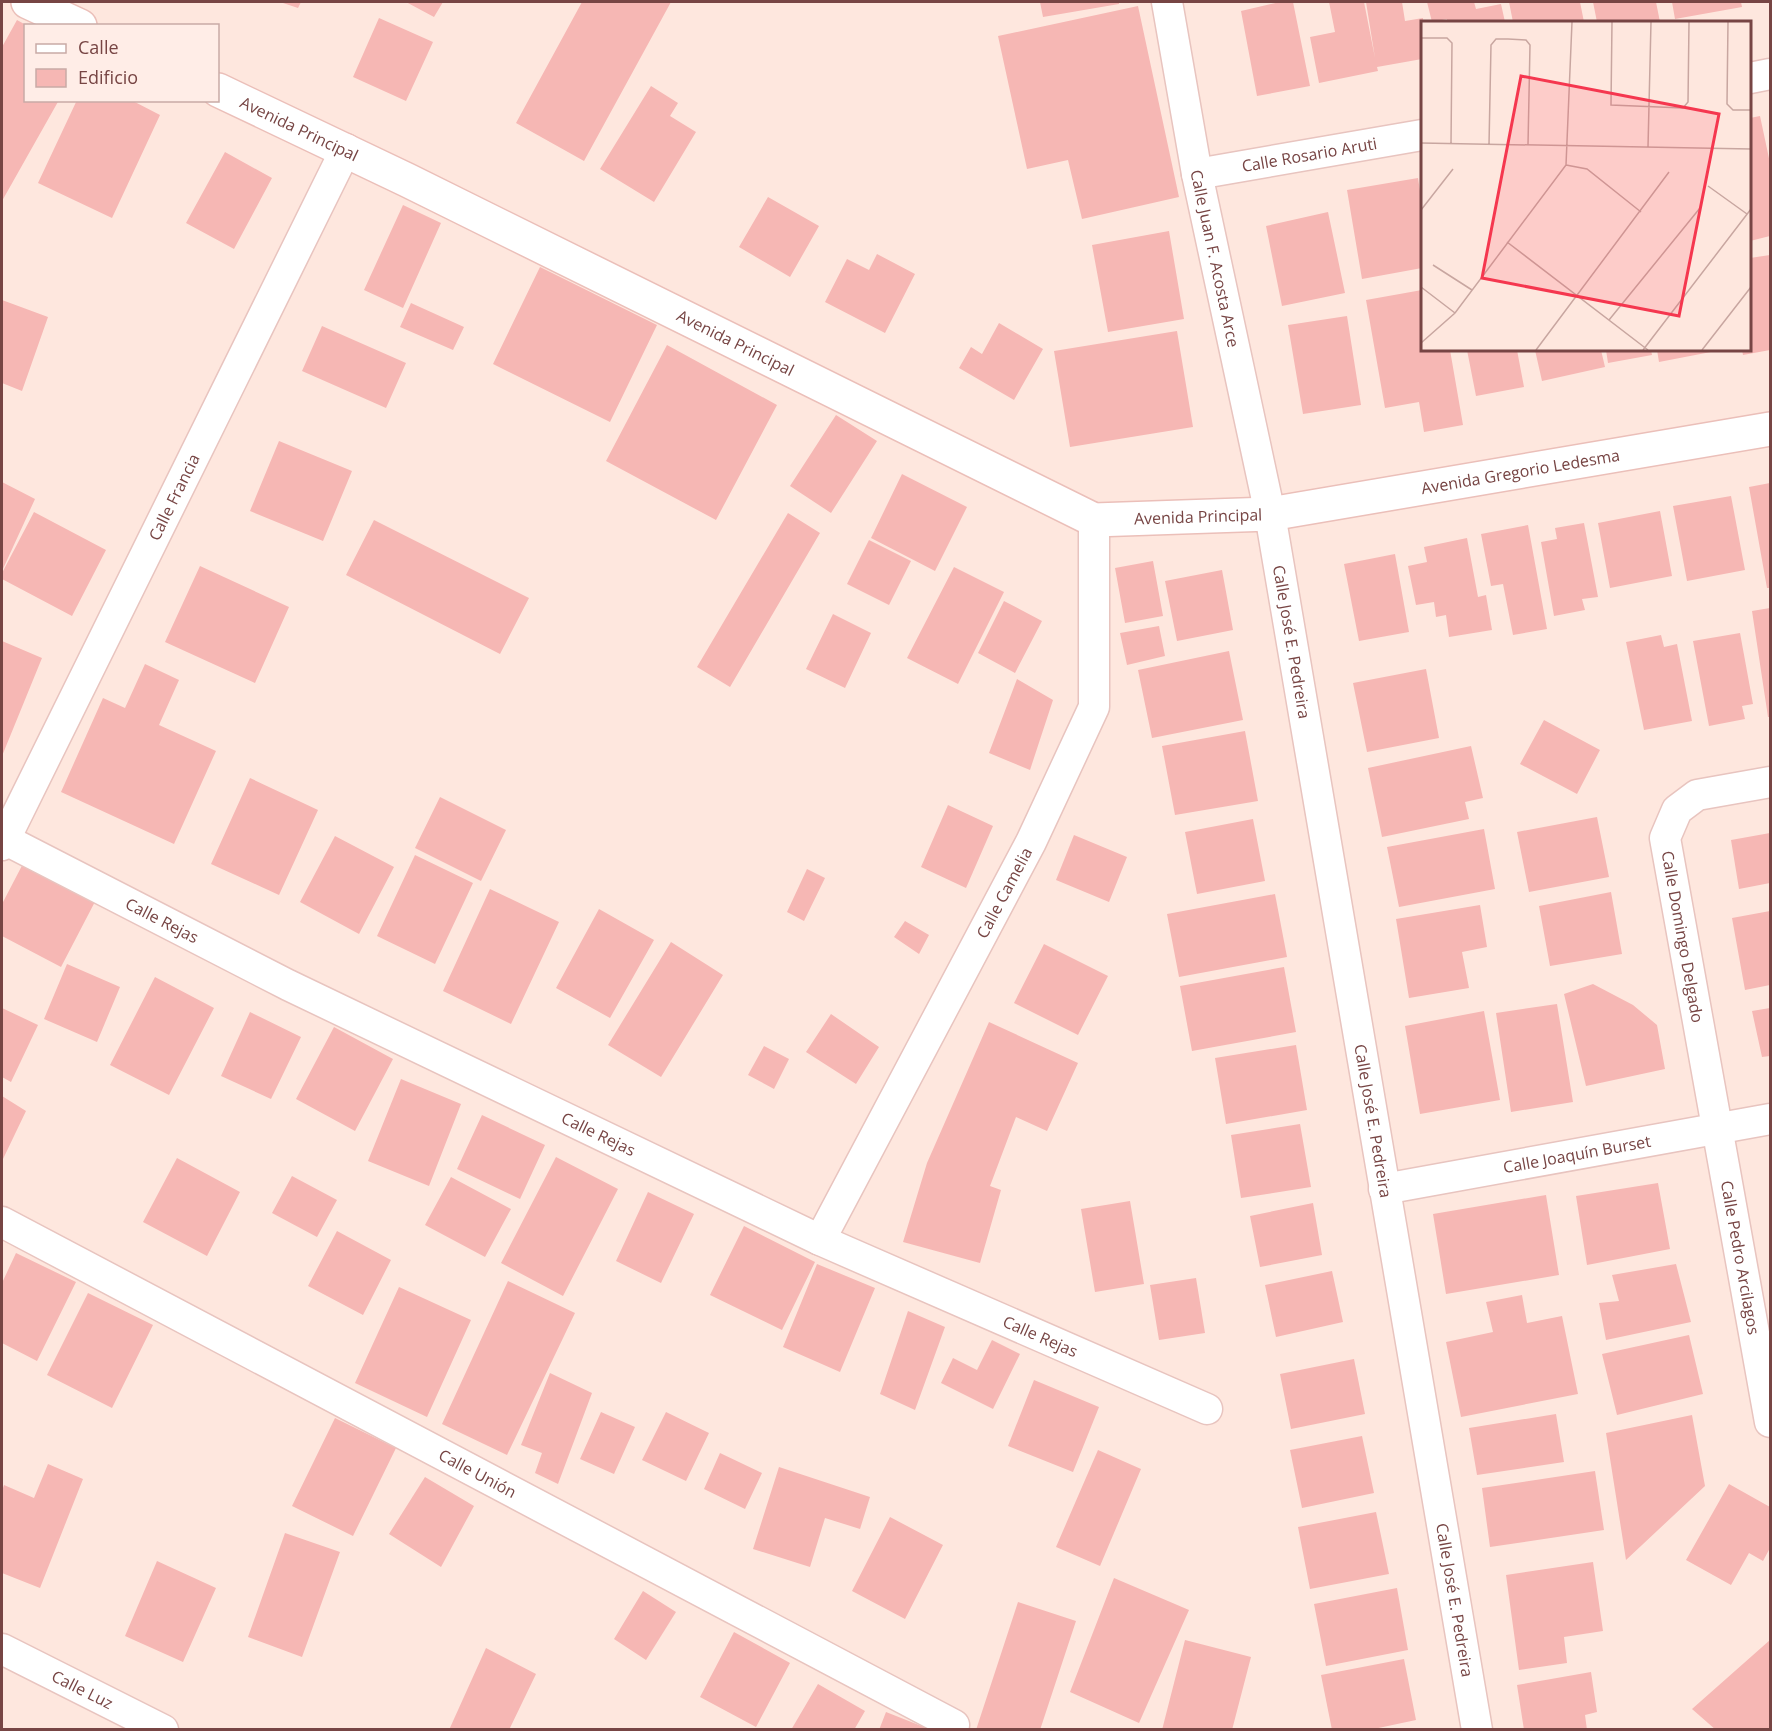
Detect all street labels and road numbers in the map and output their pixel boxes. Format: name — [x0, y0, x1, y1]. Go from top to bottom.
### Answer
street label: Avenida Principal — [237, 91, 362, 166]
street label: Calle Rosario Aruti — [1240, 132, 1379, 177]
street label: Calle Juan F. Acosta Arce — [1185, 168, 1245, 349]
street label: Avenida Principal — [673, 304, 798, 381]
street label: Avenida Gregorio Ledesma — [1419, 444, 1621, 499]
street label: Calle Francia — [143, 450, 205, 544]
street label: Avenida Principal — [1134, 503, 1263, 530]
street label: Calle José E. Pedreira — [1268, 563, 1316, 720]
street label: Calle Camelia — [971, 843, 1037, 942]
street label: Calle Domingo Delgado — [1657, 849, 1709, 1024]
street label: Calle Rejas — [122, 892, 203, 948]
street label: Calle José E. Pedreira — [1349, 1042, 1397, 1199]
street label: Calle Rejas — [558, 1107, 639, 1161]
street label: Calle Joaquín Burset — [1501, 1130, 1653, 1178]
street label: Calle Pedro Arcilagos — [1716, 1179, 1765, 1336]
street label: Calle Rejas — [999, 1310, 1081, 1362]
street label: Calle Unión — [435, 1444, 520, 1503]
street label: Calle José E. Pedreira — [1431, 1522, 1479, 1679]
street label: Calle Luz — [48, 1665, 117, 1714]

